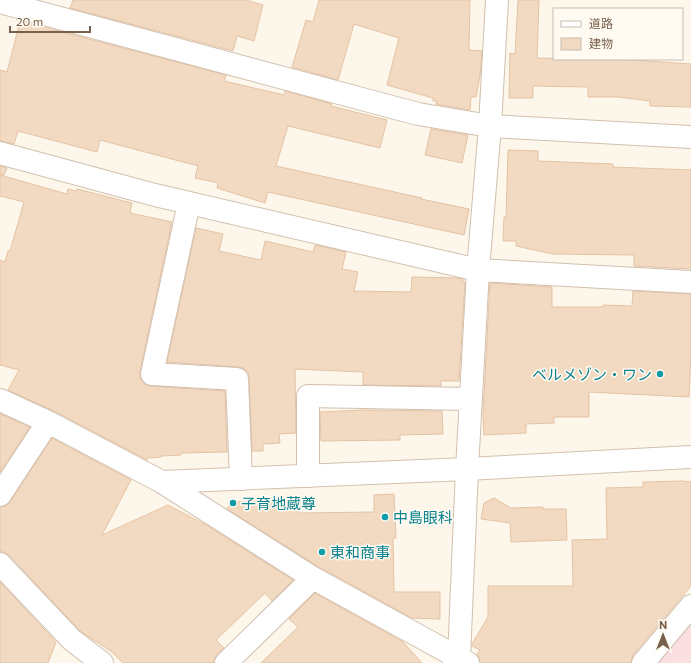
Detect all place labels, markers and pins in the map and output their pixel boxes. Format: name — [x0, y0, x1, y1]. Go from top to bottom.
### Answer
place label: ベルメゾン・ワン — [532, 365, 652, 383]
marker: ベルメゾン・ワン — [655, 369, 665, 379]
place label: 子育地蔵尊 — [241, 494, 316, 512]
marker: 子育地蔵尊 — [228, 498, 238, 508]
place label: 中島眼科 — [393, 508, 453, 526]
marker: 中島眼科 — [380, 512, 390, 522]
place label: 東和商事 — [330, 543, 390, 561]
marker: 東和商事 — [317, 547, 327, 557]

